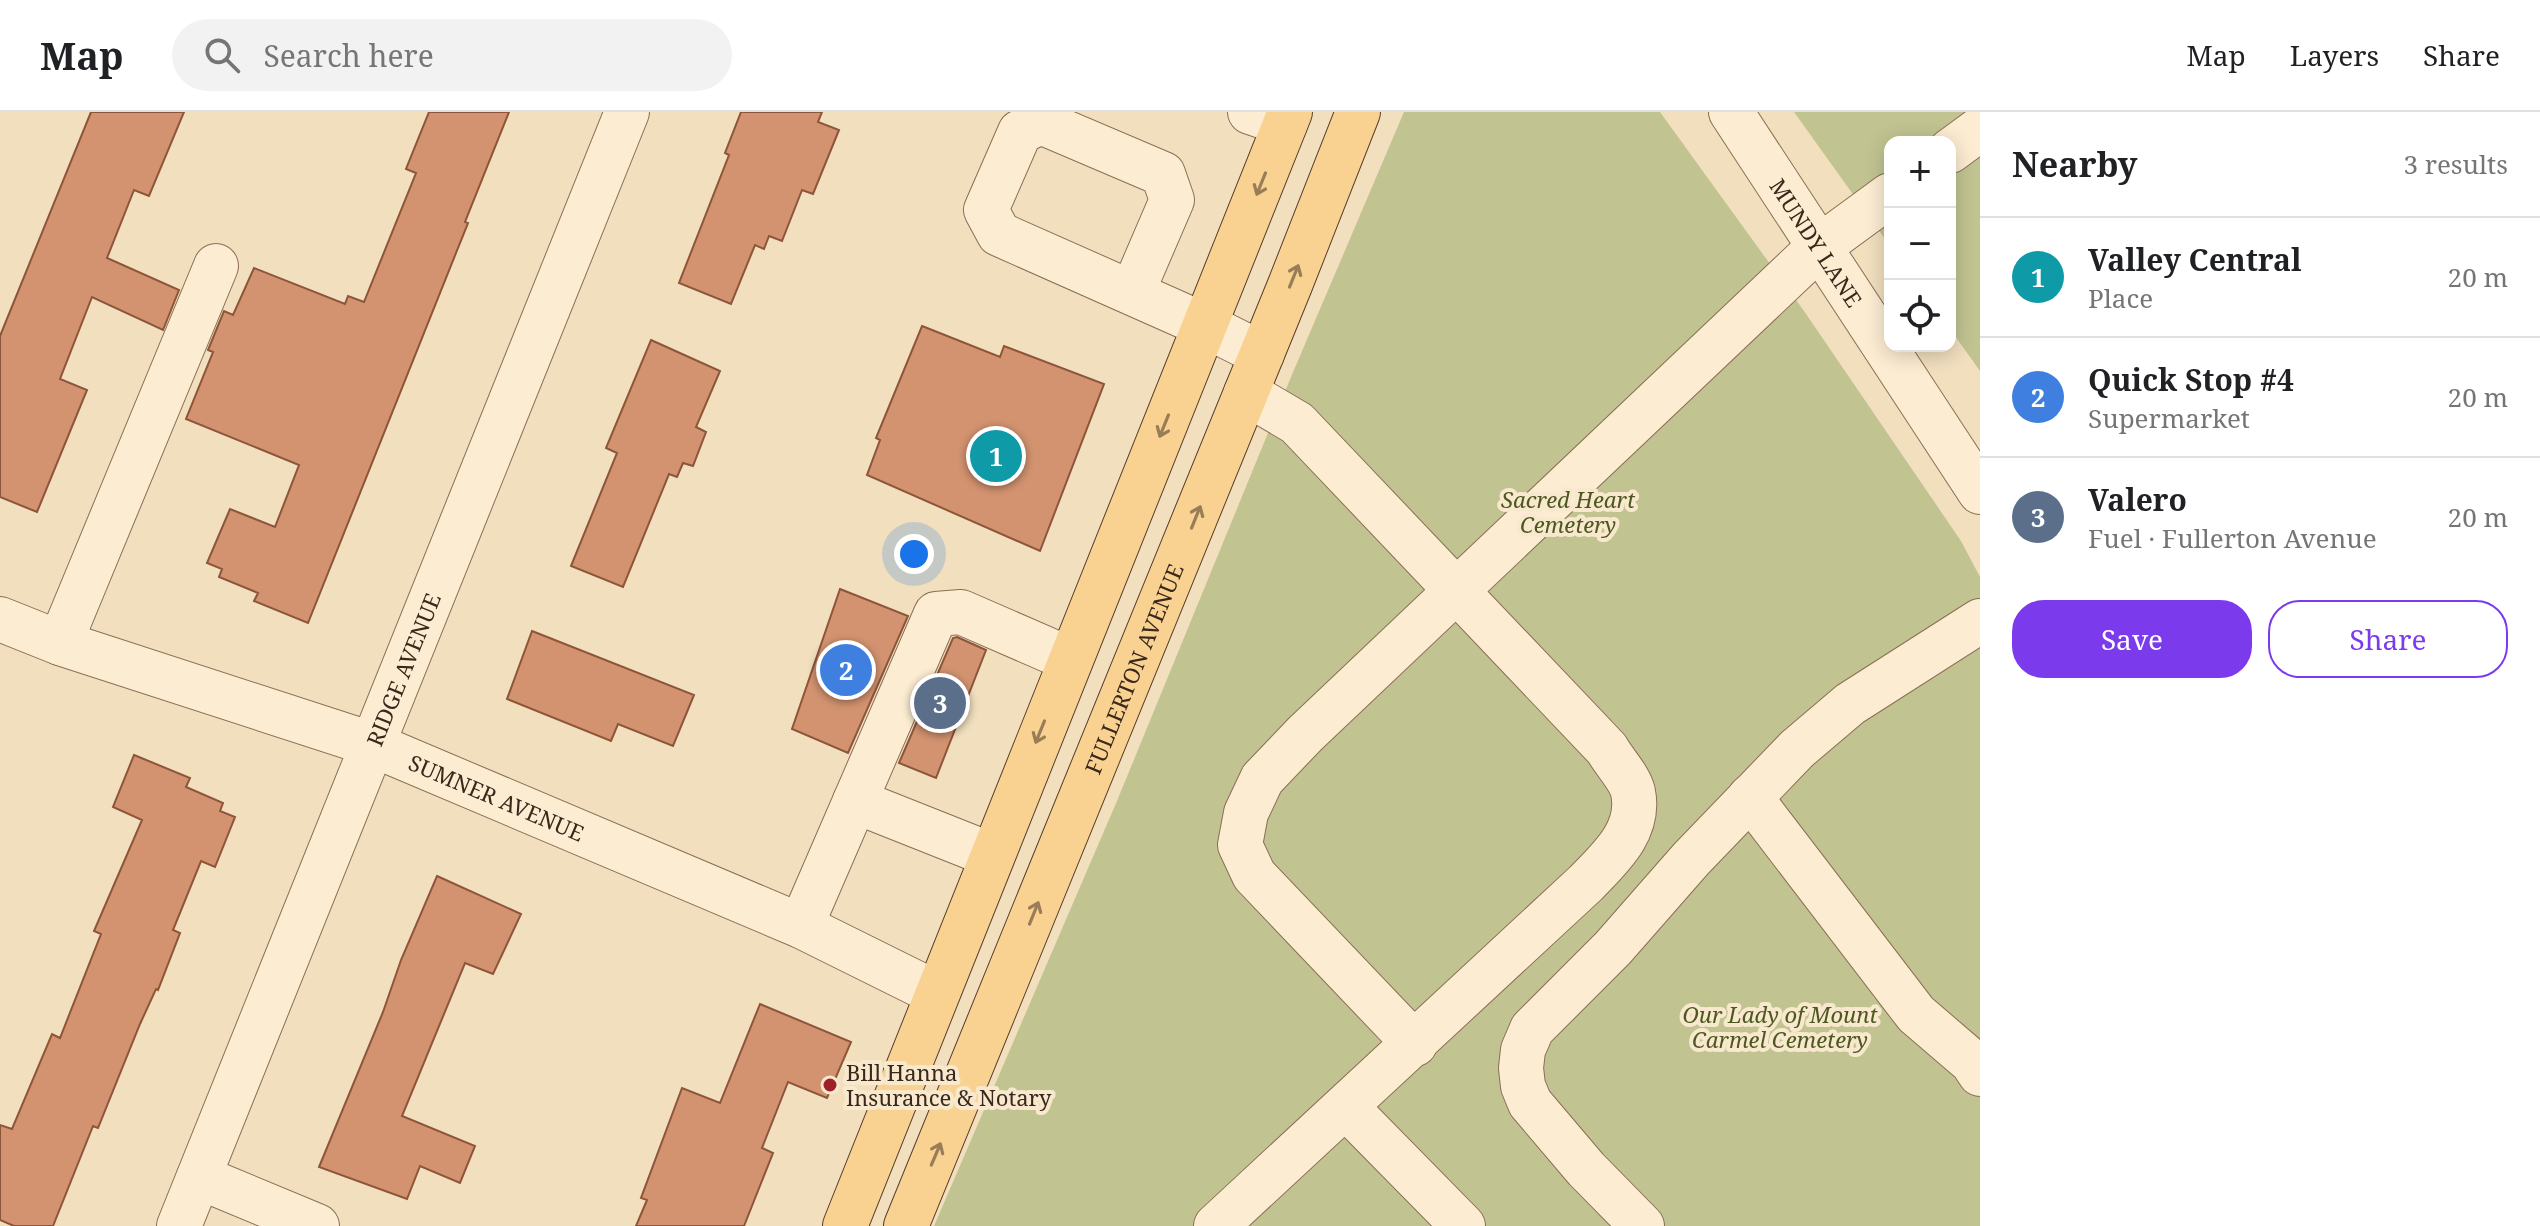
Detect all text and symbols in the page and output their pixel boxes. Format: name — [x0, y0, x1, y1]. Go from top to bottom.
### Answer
search box — [172, 19, 732, 91]
text: Map — [40, 29, 124, 81]
icon: search — [200, 33, 244, 77]
text: Search here — [264, 35, 434, 76]
text: Map — [2187, 36, 2246, 74]
text: Layers — [2290, 36, 2379, 74]
text: Share — [2423, 36, 2500, 74]
map controls — [1884, 136, 1956, 352]
button: + — [1884, 136, 1956, 208]
text: Nearby — [2012, 141, 2138, 187]
text: 3 results — [2403, 146, 2508, 182]
one-way arrow — [1252, 171, 1267, 196]
street label: MUNDY LANE — [1763, 172, 1870, 313]
button: − — [1884, 208, 1956, 280]
text: Valley Central — [2088, 239, 2302, 280]
text: 1 — [2031, 259, 2045, 295]
text: 20 m — [2448, 259, 2508, 295]
one-way arrow — [1288, 264, 1302, 289]
button: locate — [1884, 280, 1956, 352]
text: Place — [2088, 280, 2153, 316]
text: Quick Stop #4 — [2088, 359, 2294, 400]
text: 2 — [2031, 379, 2045, 415]
text: 20 m — [2448, 379, 2508, 415]
text: Supermarket — [2088, 400, 2250, 436]
one-way arrow — [1155, 413, 1170, 438]
pin: 1 — [970, 426, 1022, 486]
text: Valero — [2088, 479, 2187, 520]
park label: Sacred Heart Cemetery — [1501, 484, 1636, 539]
text: 3 — [2031, 499, 2045, 535]
text: 20 m — [2448, 499, 2508, 535]
one-way arrow — [1190, 505, 1204, 530]
text: Fuel · Fullerton Avenue — [2088, 520, 2377, 556]
your location — [894, 534, 934, 574]
street label: FULLERTON AVENUE — [1077, 559, 1190, 778]
street label: RIDGE AVENUE — [359, 588, 447, 750]
button: Save — [2012, 600, 2252, 678]
button: Share — [2268, 600, 2508, 678]
pin: 2 — [820, 640, 872, 700]
pin: 3 — [914, 673, 966, 733]
one-way arrow — [1032, 719, 1046, 744]
street label: SUMNER AVENUE — [404, 747, 589, 848]
one-way arrow — [1028, 901, 1043, 926]
park label: Our Lady of Mount Carmel Cemetery — [1682, 999, 1878, 1054]
place label: Bill Hanna Insurance & Notary — [846, 1057, 1052, 1112]
marker: Bill Hanna Insurance & Notary — [821, 1076, 839, 1094]
one-way arrow — [930, 1142, 944, 1167]

